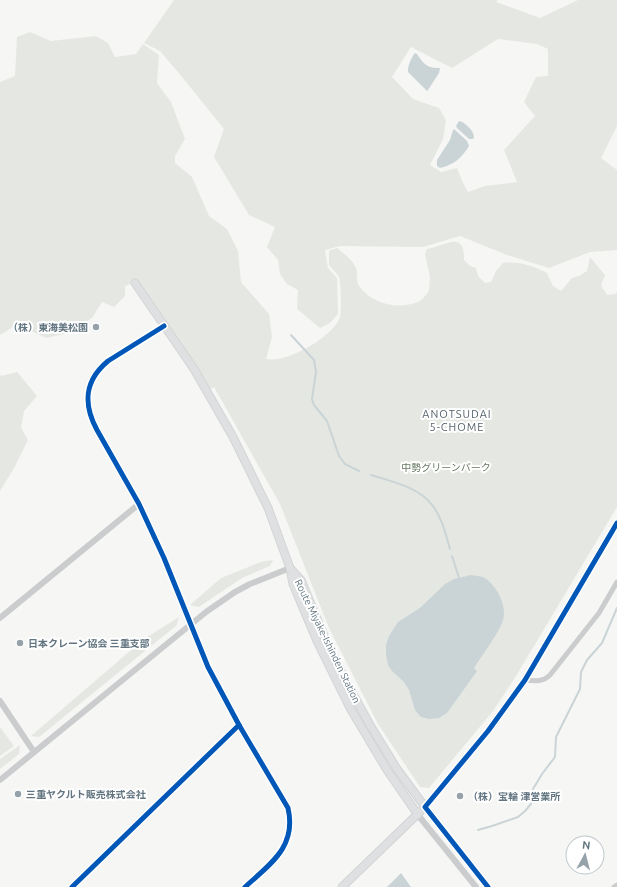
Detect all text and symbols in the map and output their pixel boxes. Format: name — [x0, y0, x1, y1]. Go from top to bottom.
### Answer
place label: （株）東海美松園 — [8, 322, 88, 333]
marker: （株）東海美松園 — [91, 322, 101, 332]
district label: ANOTSUDAI 5-CHOME — [422, 408, 492, 433]
park label: 中勢グリーンパーク — [401, 462, 491, 473]
street label: Route Miyake-Ishinden Station — [293, 578, 362, 705]
marker: 日本クレーン協会 三重支部 — [15, 638, 25, 648]
place label: 日本クレーン協会 三重支部 — [28, 638, 150, 649]
marker: 三重ヤクルト販売株式会社 — [13, 789, 23, 799]
place label: 三重ヤクルト販売株式会社 — [26, 789, 147, 800]
marker: （株）宝輪 津営業所 — [455, 791, 465, 801]
place label: （株）宝輪 津営業所 — [468, 791, 560, 802]
north arrow — [565, 835, 605, 875]
text: N — [581, 839, 591, 852]

